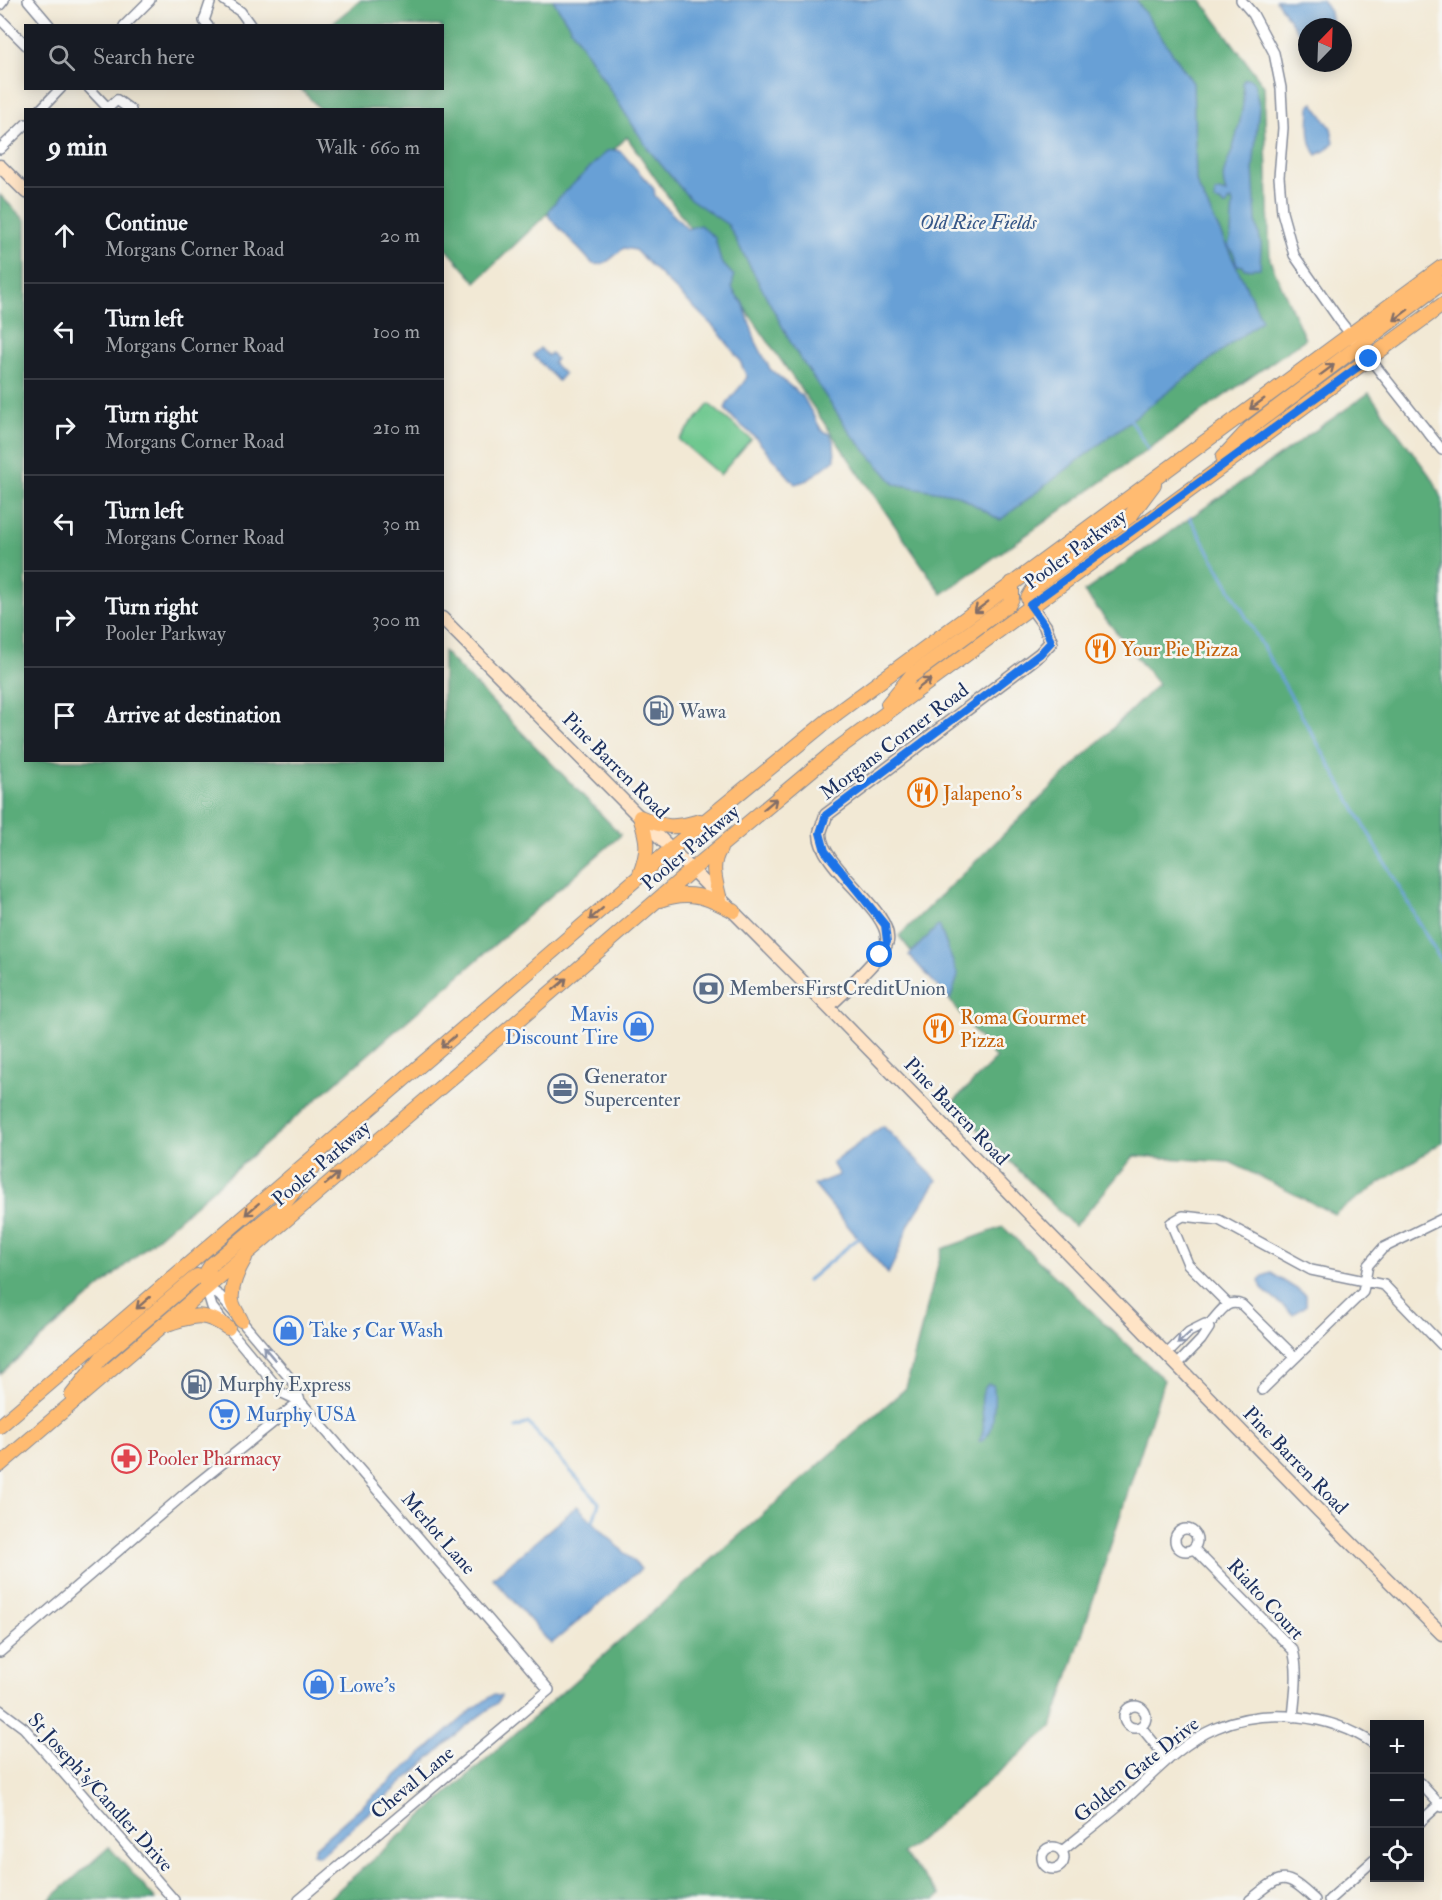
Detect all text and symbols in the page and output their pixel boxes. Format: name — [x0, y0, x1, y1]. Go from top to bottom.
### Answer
north arrow — [1298, 18, 1352, 72]
search box — [24, 24, 444, 90]
icon: search — [45, 41, 78, 74]
text: Search here — [93, 43, 195, 71]
text: 9 min — [48, 131, 107, 163]
text: Walk · 660 m — [316, 135, 420, 160]
text: Continue — [105, 209, 188, 237]
water label: Old Rice Fields — [920, 209, 1038, 236]
icon: ahead — [48, 219, 81, 252]
text: 20 m — [380, 223, 420, 248]
text: Morgans Corner Road — [105, 237, 284, 262]
text: Turn left — [105, 305, 184, 333]
one-way arrow — [1393, 308, 1409, 321]
icon: left — [48, 315, 81, 348]
text: 100 m — [373, 319, 420, 344]
text: Morgans Corner Road — [105, 333, 284, 358]
route end — [1355, 345, 1381, 371]
one-way arrow — [1319, 364, 1335, 377]
one-way arrow — [1249, 398, 1265, 411]
text: Turn right — [105, 401, 198, 429]
icon: right — [48, 411, 81, 444]
text: 210 m — [373, 415, 420, 440]
text: Morgans Corner Road — [105, 429, 284, 454]
text: Turn left — [105, 497, 184, 525]
street label: Pooler Parkway — [1019, 503, 1132, 595]
icon: left — [48, 507, 81, 540]
text: 30 m — [382, 511, 420, 536]
text: Morgans Corner Road — [105, 525, 284, 550]
text: Turn right — [105, 593, 198, 621]
one-way arrow — [973, 600, 989, 613]
icon: right — [48, 603, 81, 636]
text: 300 m — [372, 607, 420, 632]
text: Pooler Parkway — [105, 621, 226, 646]
restaurant icon: Your Pie Pizza — [1084, 633, 1116, 665]
place label: Your Pie Pizza — [1121, 637, 1239, 662]
street label: Morgans Corner Road — [815, 677, 974, 805]
one-way arrow — [916, 678, 932, 691]
fuel station icon: Wawa — [642, 695, 674, 727]
icon: arrive — [48, 699, 81, 732]
place label: Wawa — [678, 699, 727, 724]
text: Arrive at destination — [105, 701, 281, 729]
street label: Pine Barren Road — [557, 707, 674, 824]
restaurant icon: Jalapeno's — [906, 777, 938, 809]
place label: Jalapeno's — [942, 781, 1022, 807]
street label: Pooler Parkway — [636, 798, 745, 896]
one-way arrow — [762, 798, 778, 811]
one-way arrow — [589, 907, 604, 921]
route start — [866, 941, 892, 967]
bank icon: MembersFirstCreditUnion — [692, 972, 724, 1004]
place label: MembersFirstCreditUnion — [729, 976, 946, 1001]
one-way arrow — [553, 977, 568, 991]
place label: Mavis Discount Tire — [505, 1002, 618, 1050]
place label: Roma Gourmet Pizza — [960, 1005, 1087, 1053]
shop icon: Mavis Discount Tire — [623, 1010, 655, 1042]
restaurant icon: Roma Gourmet Pizza — [923, 1012, 955, 1044]
one-way arrow — [441, 1035, 456, 1049]
street label: Pine Barren Road — [899, 1052, 1015, 1171]
place label: Generator Supercenter — [584, 1064, 681, 1113]
office icon: Generator Supercenter — [547, 1072, 579, 1104]
street label: Pooler Parkway — [267, 1114, 376, 1212]
one-way arrow — [324, 1172, 339, 1186]
one-way arrow — [244, 1203, 260, 1216]
one-way arrow — [136, 1296, 151, 1310]
shop icon: Take 5 Car Wash — [272, 1314, 304, 1346]
place label: Take 5 Car Wash — [309, 1318, 444, 1343]
one-way arrow — [1177, 1331, 1192, 1345]
one-way arrow — [262, 1345, 275, 1361]
fuel station icon: Murphy Express — [181, 1368, 213, 1400]
place label: Murphy Express — [218, 1372, 351, 1398]
supermarket icon: Murphy USA — [209, 1398, 241, 1430]
street label: Pine Barren Road — [1238, 1401, 1354, 1520]
place label: Murphy USA — [246, 1402, 357, 1428]
pharmacy icon: Pooler Pharmacy — [110, 1442, 142, 1474]
place label: Pooler Pharmacy — [147, 1446, 282, 1471]
street label: Merlot Lane — [396, 1487, 481, 1580]
street label: Rialto Court — [1222, 1554, 1310, 1645]
shop icon: Lowe's — [302, 1669, 334, 1701]
place label: Lowe's — [339, 1673, 395, 1698]
street label: St Joseph's/Candler Drive — [22, 1708, 179, 1878]
street label: Golden Gate Drive — [1069, 1711, 1204, 1828]
map controls — [1370, 1720, 1424, 1882]
button: + — [1370, 1720, 1424, 1774]
street label: Cheval Lane — [366, 1740, 459, 1824]
button: − — [1370, 1774, 1424, 1828]
button: locate — [1370, 1828, 1424, 1882]

